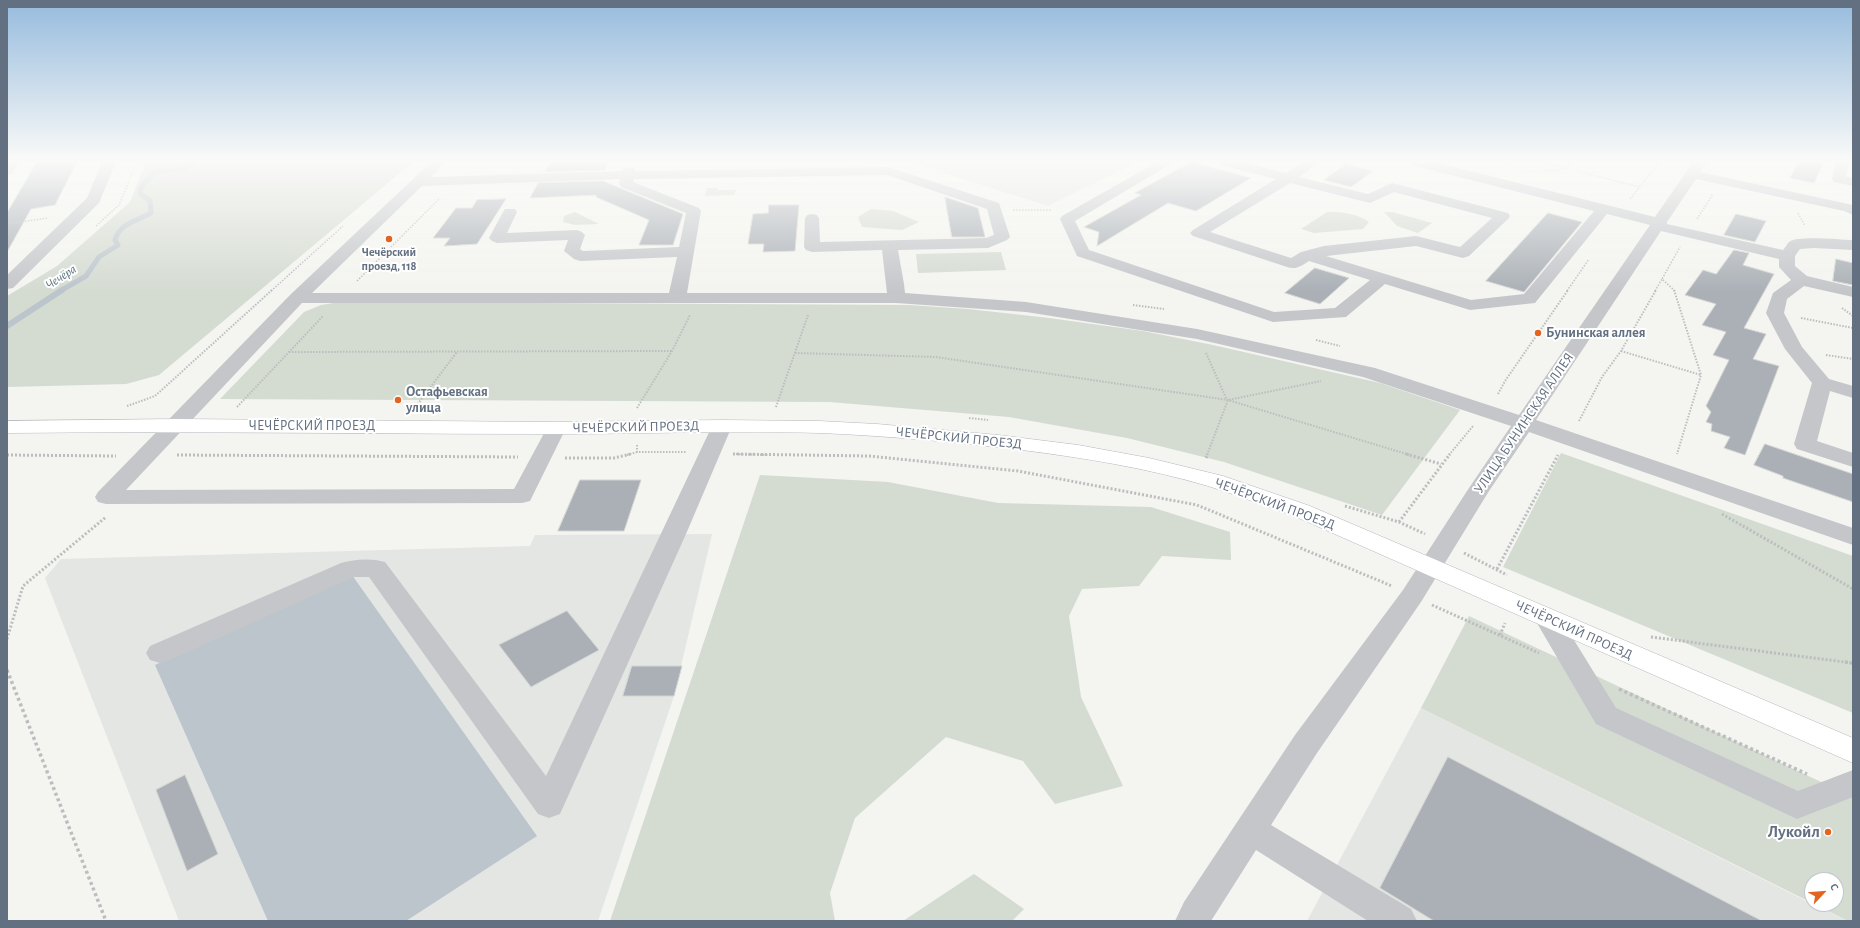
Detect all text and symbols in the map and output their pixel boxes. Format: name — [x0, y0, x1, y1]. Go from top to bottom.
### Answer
marker: Чечёрский проезд, 118 — [384, 234, 394, 244]
place label: Чечёрский проезд, 118 — [362, 245, 416, 273]
water label: Чечёра — [43, 261, 79, 293]
place label: Бунинская аллея — [1546, 325, 1646, 341]
marker: Бунинская аллея — [1533, 328, 1543, 338]
street label: УЛИЦА БУНИНСКАЯ АЛЛЕЯ — [1471, 350, 1577, 496]
place label: Остафьевская улица — [406, 384, 488, 416]
marker: Остафьевская улица — [393, 395, 403, 405]
street label: ЧЕЧЁРСКИЙ ПРОЕЗД — [573, 417, 699, 437]
street label: ЧЕЧЁРСКИЙ ПРОЕЗД — [249, 418, 375, 434]
street label: ЧЕЧЁРСКИЙ ПРОЕЗД — [895, 423, 1023, 453]
street label: ЧЕЧЁРСКИЙ ПРОЕЗД — [1213, 474, 1337, 534]
street label: ЧЕЧЁРСКИЙ ПРОЕЗД — [1513, 597, 1635, 663]
place label: Лукойл — [1768, 822, 1820, 842]
marker: Лукойл — [1823, 827, 1833, 837]
north arrow — [1804, 872, 1844, 912]
text: С — [1828, 882, 1841, 892]

